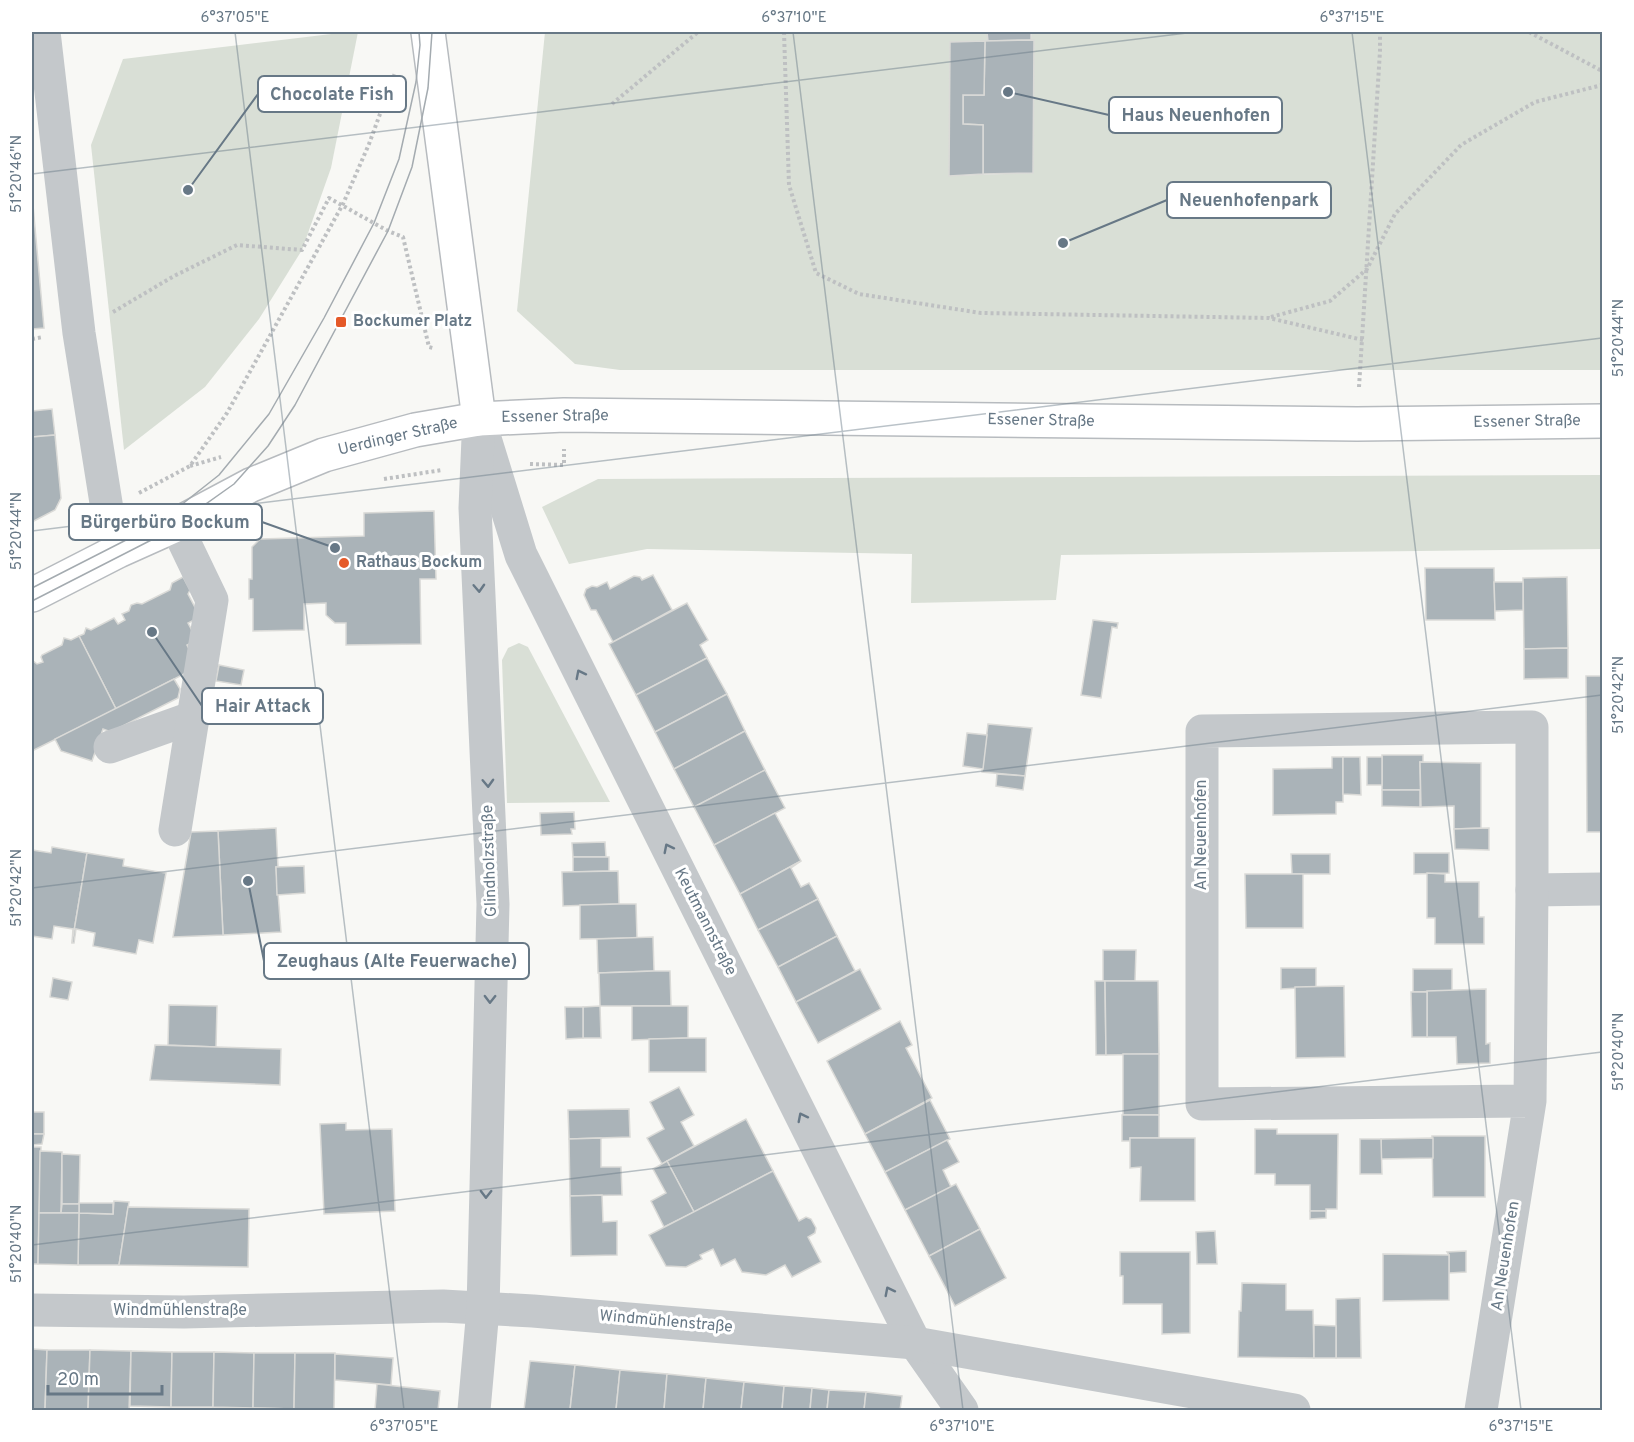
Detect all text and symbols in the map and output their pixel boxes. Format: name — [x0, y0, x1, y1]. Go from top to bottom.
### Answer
text: 6°37'05"E — [201, 9, 270, 28]
text: 6°37'10"E — [761, 9, 827, 28]
text: 6°37'15"E — [1320, 9, 1384, 28]
callout: Chocolate Fish — [258, 76, 406, 112]
text: Chocolate Fish — [270, 84, 394, 107]
callout: Haus Neuenhofen — [1109, 97, 1282, 133]
text: Haus Neuenhofen — [1122, 105, 1270, 128]
text: 51°20'46"N — [8, 135, 27, 213]
callout: Neuenhofenpark — [1167, 182, 1331, 218]
text: Neuenhofenpark — [1179, 190, 1319, 213]
text: 51°20'44"N — [1610, 299, 1629, 377]
place label: Bockumer Platz — [353, 312, 472, 332]
marker: Bockumer Platz — [334, 315, 348, 329]
street label: Essener Straße — [501, 406, 609, 428]
street label: Essener Straße — [987, 410, 1095, 432]
street label: Essener Straße — [1473, 411, 1581, 433]
street label: Uerdinger Straße — [336, 414, 460, 460]
text: 51°20'44"N — [8, 492, 27, 570]
callout: Bürgerbüro Bockum — [69, 504, 262, 540]
text: Bürgerbüro Bockum — [80, 512, 250, 535]
place label: Rathaus Bockum — [356, 553, 482, 573]
marker: Rathaus Bockum — [337, 556, 351, 570]
one-way arrow — [472, 583, 485, 592]
text: 51°20'42"N — [1610, 656, 1629, 734]
one-way arrow — [576, 669, 588, 680]
callout: Hair Attack — [202, 688, 323, 724]
text: Hair Attack — [215, 696, 311, 719]
one-way arrow — [482, 778, 494, 787]
street label: An Neuenhofen — [1192, 779, 1212, 891]
street label: Glindholzstraße — [478, 805, 502, 917]
one-way arrow — [663, 844, 675, 855]
text: 51°20'42"N — [8, 849, 27, 927]
street label: Keutmannstraße — [669, 865, 741, 979]
callout: Zeughaus (Alte Feuerwache) — [264, 943, 529, 979]
text: Zeughaus (Alte Feuerwache) — [277, 951, 517, 974]
one-way arrow — [484, 994, 497, 1003]
text: 51°20'40"N — [1610, 1013, 1629, 1091]
one-way arrow — [798, 1112, 809, 1123]
one-way arrow — [480, 1189, 492, 1198]
street label: An Neuenhofen — [1487, 1200, 1525, 1312]
text: 51°20'40"N — [8, 1205, 27, 1283]
one-way arrow — [885, 1287, 896, 1297]
street label: Windmühlenstraße — [113, 1301, 247, 1321]
street label: Windmühlenstraße — [598, 1306, 734, 1338]
scale bar — [48, 1358, 162, 1396]
text: 20 m — [57, 1369, 99, 1392]
text: 6°37'05"E — [370, 1418, 439, 1437]
text: 6°37'10"E — [929, 1418, 995, 1437]
text: 6°37'15"E — [1489, 1418, 1553, 1437]

